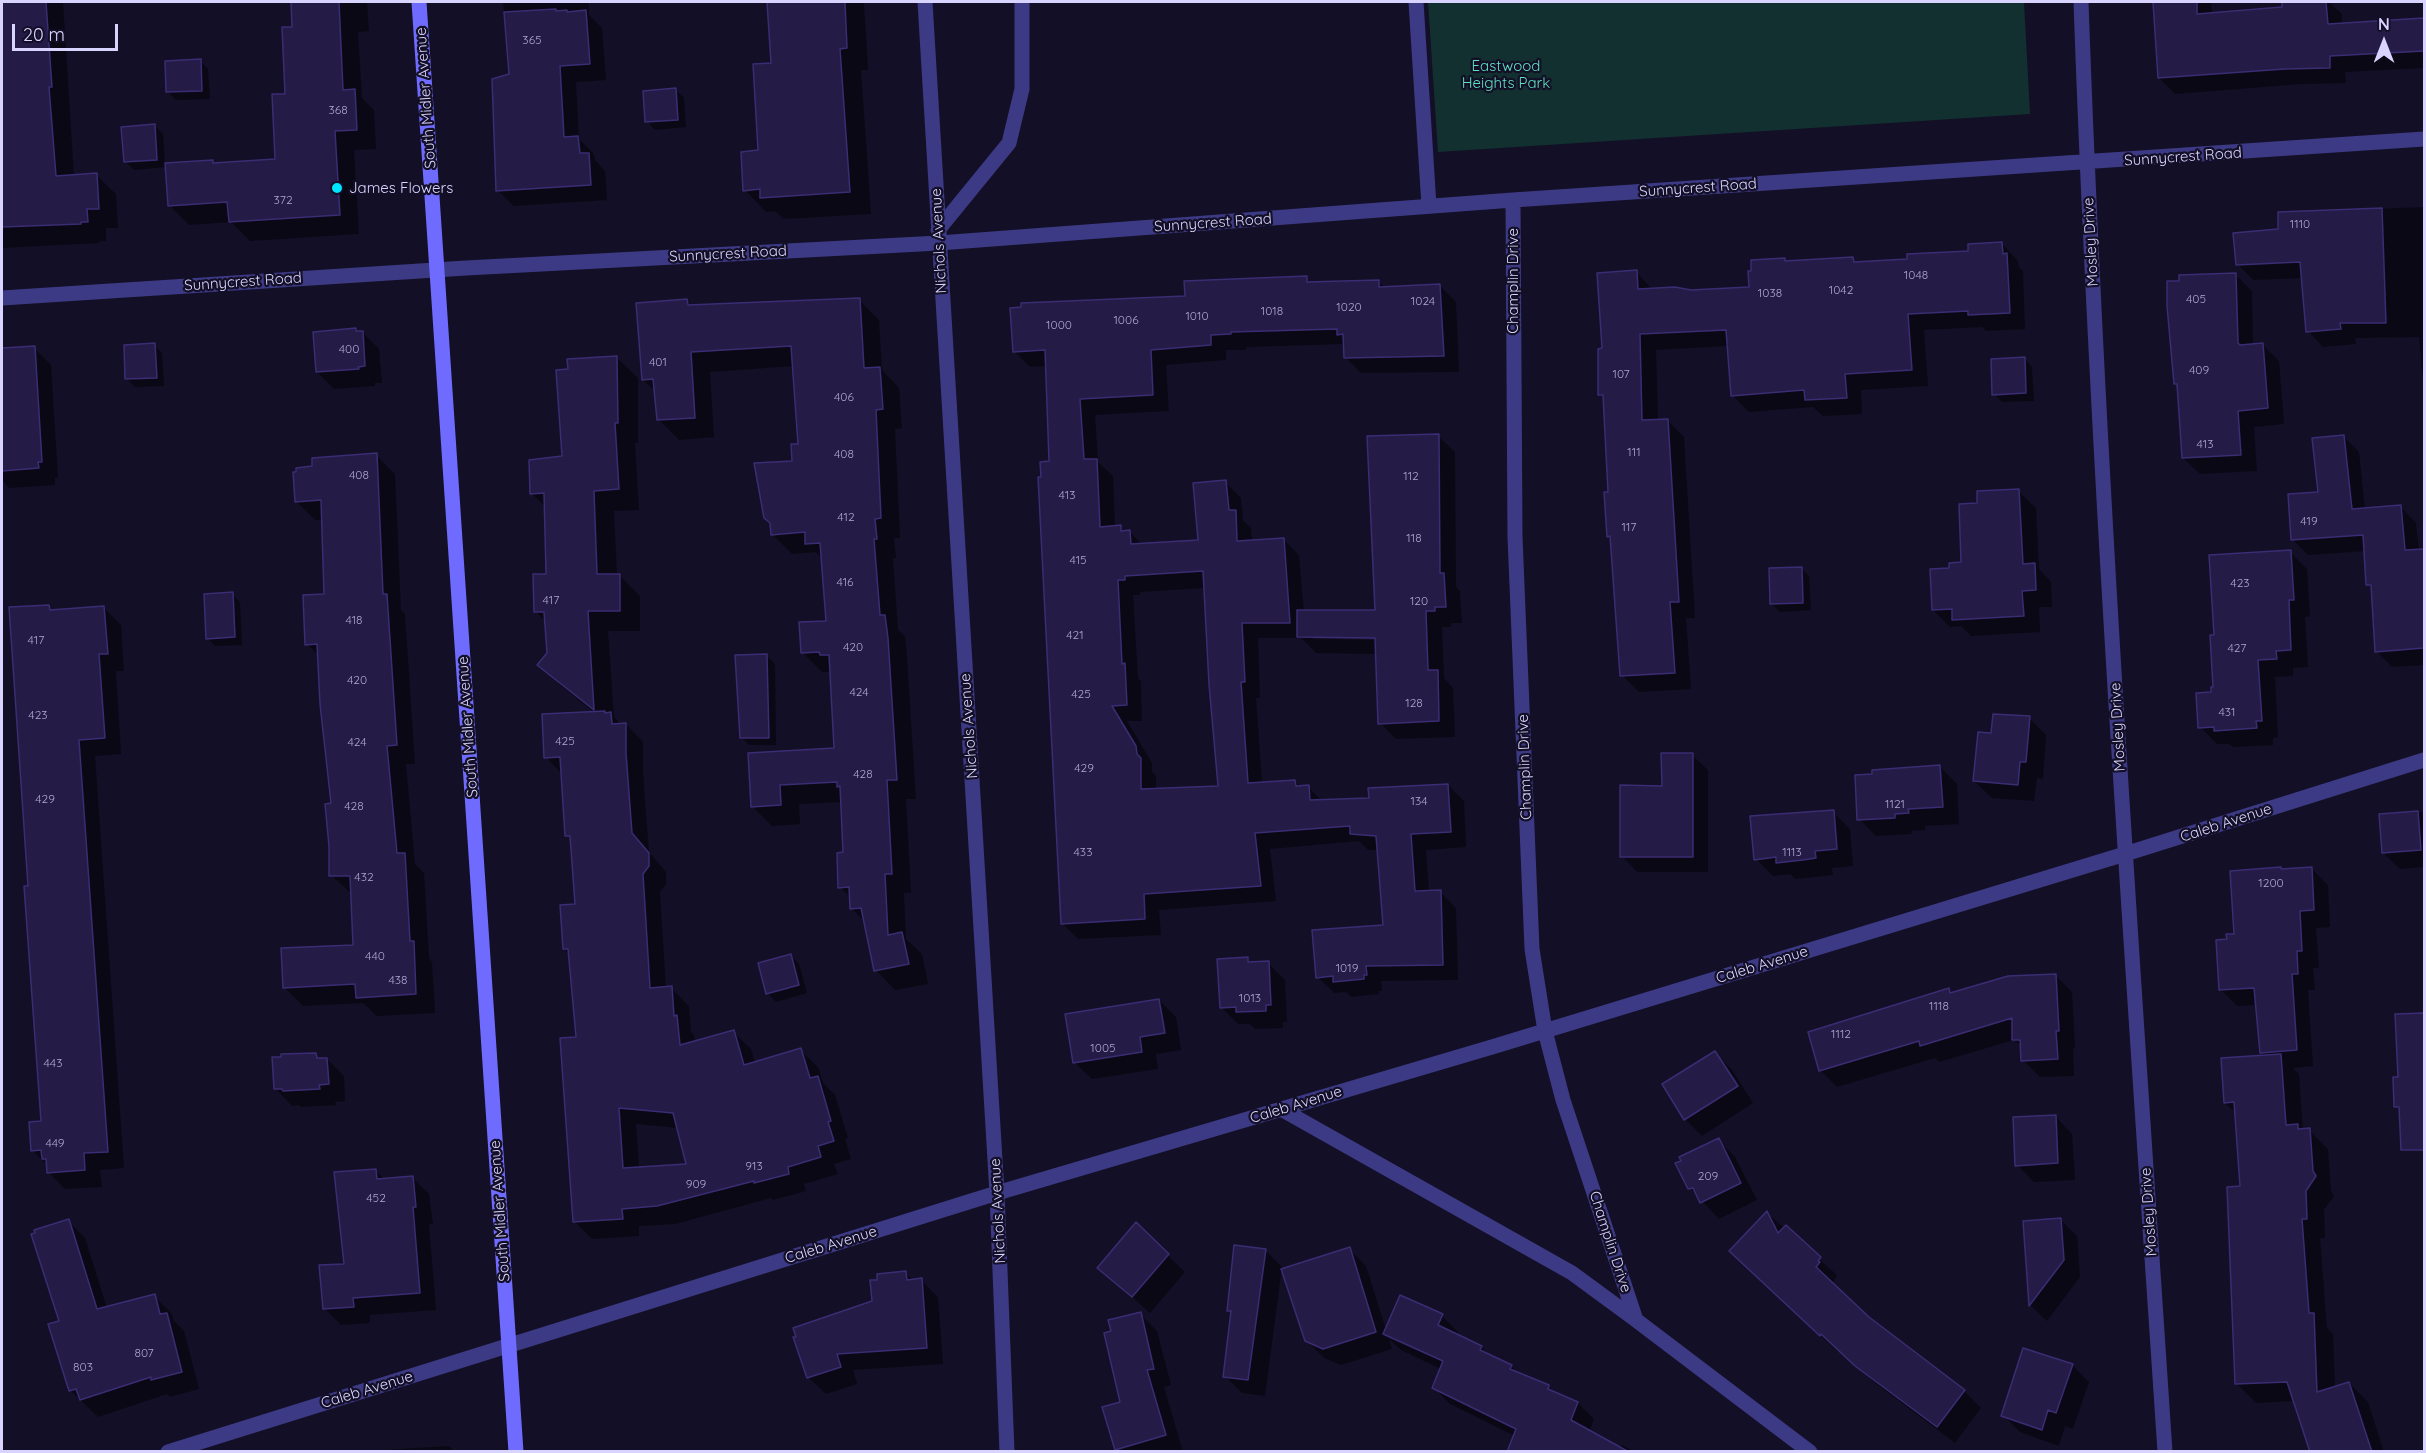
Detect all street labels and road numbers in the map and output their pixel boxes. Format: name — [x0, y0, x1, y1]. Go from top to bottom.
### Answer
street label: South Midler Avenue — [412, 27, 440, 169]
street label: Sunnycrest Road — [2124, 144, 2242, 170]
street label: Sunnycrest Road — [1639, 175, 1757, 201]
street label: Nichols Avenue — [927, 188, 951, 294]
street label: Mosley Drive — [2080, 197, 2102, 287]
street label: Sunnycrest Road — [1154, 210, 1272, 236]
street label: Champlin Drive — [1504, 228, 1522, 334]
street label: Sunnycrest Road — [669, 242, 787, 266]
street label: Sunnycrest Road — [184, 269, 302, 295]
street label: South Midler Avenue — [454, 656, 482, 798]
street label: Nichols Avenue — [956, 673, 982, 779]
street label: Mosley Drive — [2107, 682, 2129, 772]
street label: Champlin Drive — [1514, 714, 1536, 820]
street label: Caleb Avenue — [2178, 800, 2274, 846]
street label: Caleb Avenue — [1714, 942, 1810, 988]
street label: Caleb Avenue — [1248, 1082, 1344, 1128]
street label: South Midler Avenue — [486, 1140, 514, 1282]
street label: Nichols Avenue — [986, 1158, 1010, 1264]
street label: Mosley Drive — [2137, 1167, 2161, 1257]
street label: Champlin Drive — [1585, 1189, 1635, 1295]
street label: Caleb Avenue — [783, 1222, 879, 1268]
street label: Caleb Avenue — [319, 1367, 415, 1413]

